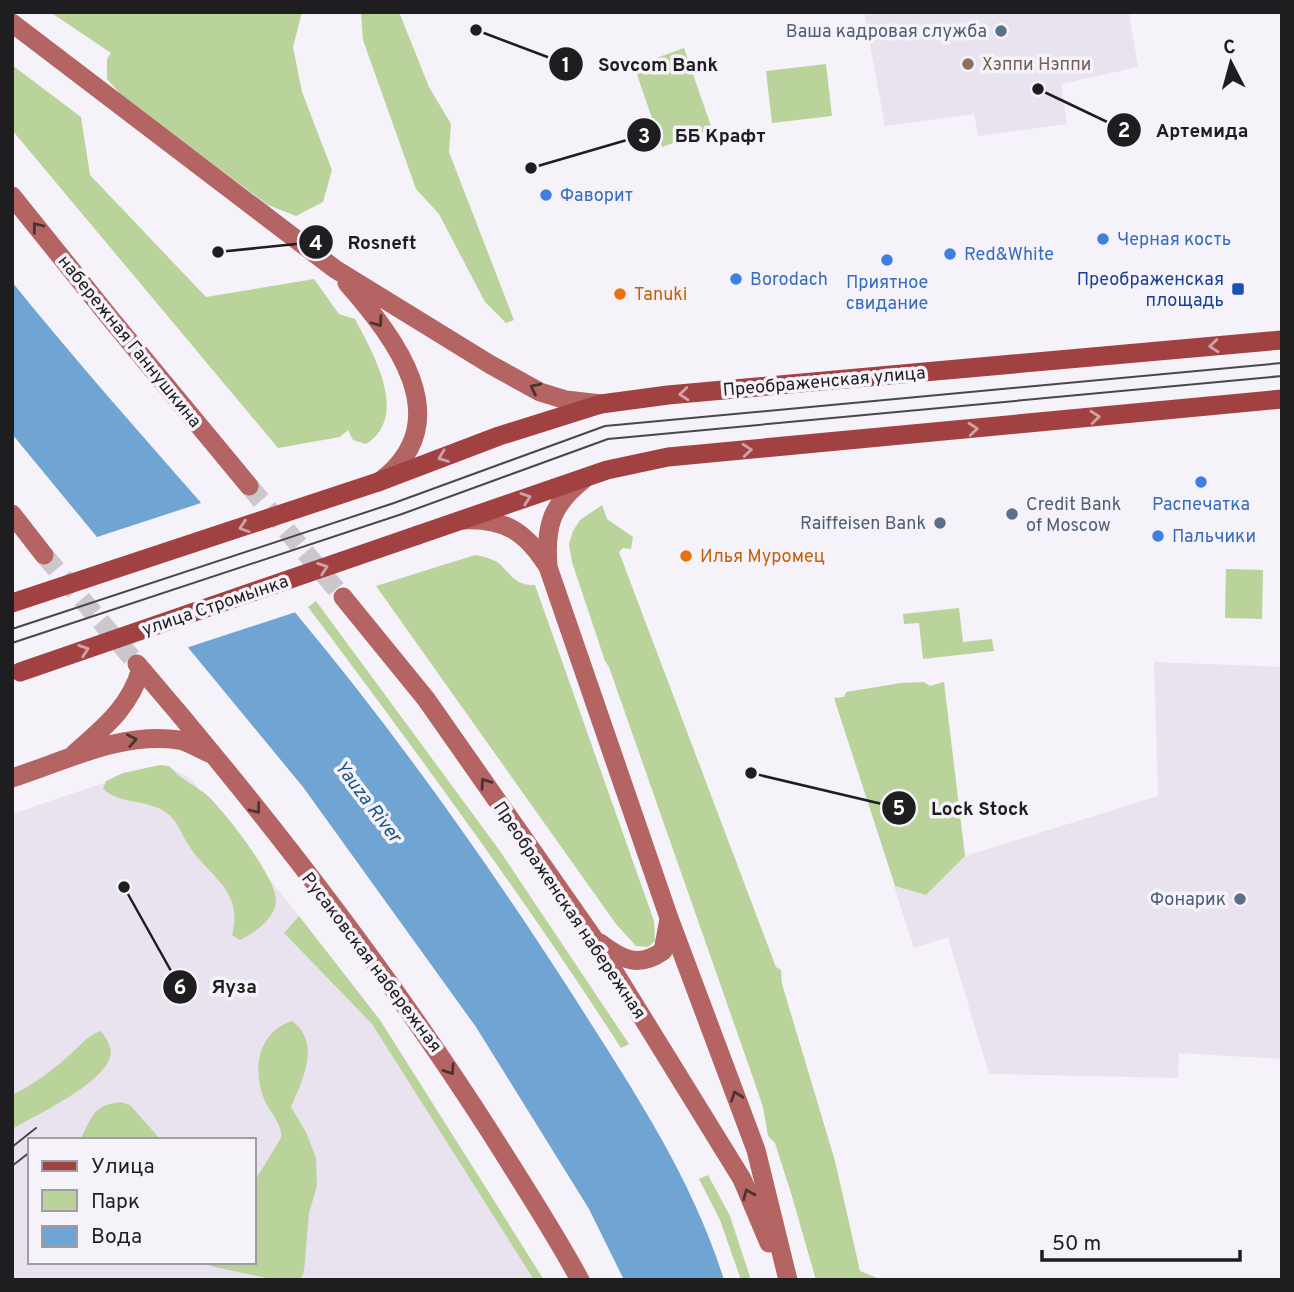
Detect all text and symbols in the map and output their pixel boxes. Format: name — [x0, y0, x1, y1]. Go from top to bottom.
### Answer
place label: Ваша кадровая служба — [786, 21, 987, 44]
marker: Ваша кадровая служба — [993, 23, 1009, 39]
north arrow — [1196, 28, 1266, 98]
text: С — [1222, 36, 1237, 61]
callout: Sovcom Bank — [549, 44, 732, 84]
text: 1 — [562, 53, 570, 80]
text: Sovcom Bank — [598, 54, 718, 78]
place label: Хэппи Нэппи — [982, 54, 1091, 77]
marker: Хэппи Нэппи — [960, 56, 976, 72]
callout: Артемида — [1106, 110, 1262, 150]
callout: ББ Крафт — [626, 115, 780, 155]
text: 2 — [1118, 118, 1130, 145]
text: Артемида — [1156, 120, 1248, 144]
text: 3 — [638, 124, 650, 151]
text: ББ Крафт — [675, 125, 765, 149]
place label: Фаворит — [560, 185, 633, 208]
marker: Фаворит — [538, 187, 554, 203]
one-way arrow — [32, 222, 45, 234]
callout: Rosneft — [299, 222, 431, 262]
place label: Черная кость — [1117, 229, 1231, 252]
text: 4 — [309, 231, 323, 258]
marker: Черная кость — [1095, 231, 1111, 247]
text: Rosneft — [348, 232, 416, 256]
place label: Red&White — [964, 244, 1054, 267]
marker: Red&White — [942, 246, 958, 262]
street label: набережная Ганнушкина — [52, 251, 206, 433]
marker: Приятное свидание — [879, 252, 895, 268]
place label: Borodach — [750, 269, 828, 292]
place label: Преображенская площадь — [1077, 269, 1224, 313]
marker: Borodach — [728, 271, 744, 287]
place label: Приятное свидание — [846, 272, 928, 316]
marker: Преображенская площадь — [1230, 281, 1246, 297]
place label: Tanuki — [634, 284, 687, 307]
marker: Tanuki — [612, 286, 628, 302]
one-way arrow — [370, 314, 382, 327]
one-way arrow — [1208, 338, 1220, 353]
street label: Преображенская улица — [722, 362, 926, 403]
one-way arrow — [530, 382, 542, 396]
one-way arrow — [678, 386, 689, 401]
one-way arrow — [1089, 410, 1100, 425]
one-way arrow — [967, 421, 979, 436]
one-way arrow — [742, 443, 753, 458]
one-way arrow — [438, 449, 450, 463]
marker: Распечатка — [1193, 474, 1209, 490]
one-way arrow — [519, 492, 531, 506]
place label: Credit Bank of Moscow — [1026, 494, 1121, 538]
place label: Распечатка — [1152, 494, 1250, 517]
marker: Credit Bank of Moscow — [1004, 506, 1020, 522]
place label: Raiffeisen Bank — [800, 513, 926, 536]
marker: Raiffeisen Bank — [932, 515, 948, 531]
one-way arrow — [238, 518, 250, 533]
place label: Пальчики — [1172, 526, 1256, 549]
marker: Пальчики — [1150, 528, 1166, 544]
place label: Илья Муромец — [700, 546, 825, 569]
marker: Илья Муромец — [678, 548, 694, 564]
one-way arrow — [316, 562, 328, 576]
street label: улица Стромынка — [139, 571, 292, 642]
one-way arrow — [78, 644, 90, 658]
one-way arrow — [126, 734, 138, 749]
water label: Yauza River — [329, 756, 407, 849]
one-way arrow — [481, 778, 493, 791]
callout: Lock Stock — [882, 788, 1043, 828]
text: 5 — [893, 796, 905, 823]
street label: Преображенская набережная — [487, 798, 650, 1024]
text: Lock Stock — [931, 798, 1029, 822]
one-way arrow — [248, 802, 261, 814]
street label: Русаковская набережная — [296, 868, 446, 1058]
place label: Фонарик — [1150, 889, 1226, 912]
marker: Фонарик — [1232, 891, 1248, 907]
callout: Яуза — [163, 967, 271, 1007]
text: 6 — [174, 975, 186, 1002]
text: Яуза — [211, 976, 257, 1000]
one-way arrow — [442, 1063, 455, 1076]
one-way arrow — [730, 1091, 744, 1103]
legend — [28, 1138, 256, 1264]
text: Улица — [91, 1154, 155, 1181]
text: Парк — [91, 1189, 140, 1216]
one-way arrow — [742, 1189, 756, 1202]
scale bar — [1042, 1218, 1240, 1262]
text: Вода — [91, 1224, 142, 1251]
text: 50 m — [1052, 1231, 1101, 1258]

